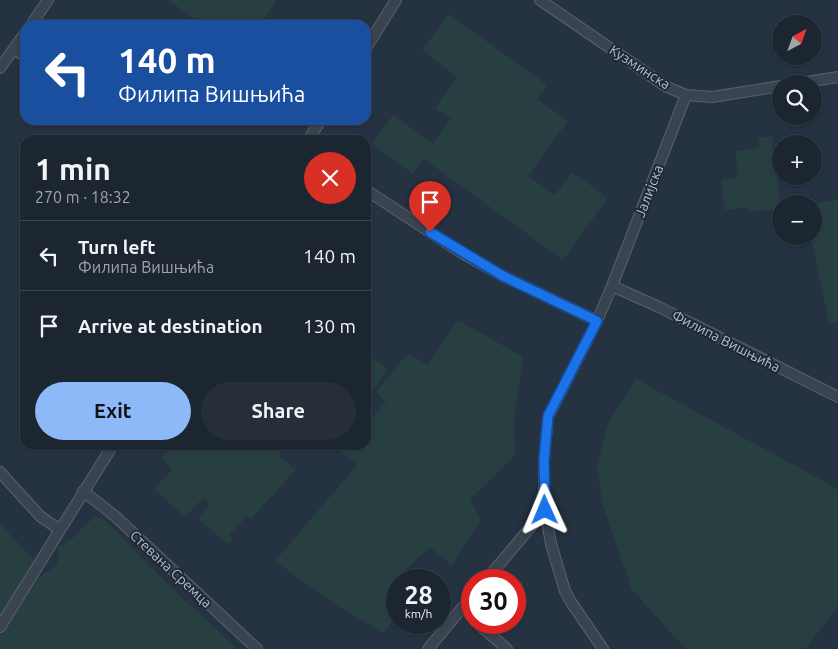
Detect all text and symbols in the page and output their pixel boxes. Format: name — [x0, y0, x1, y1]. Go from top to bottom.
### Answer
north arrow — [772, 15, 822, 65]
map controls — [772, 15, 822, 245]
icon: left — [35, 40, 100, 105]
text: 140 m — [118, 40, 216, 80]
street label: Кузминска — [607, 41, 673, 93]
button: search — [772, 75, 822, 125]
text: Филипа Вишњића — [118, 81, 305, 106]
button: + — [772, 135, 822, 185]
text: 1 min — [35, 152, 111, 186]
button: close — [304, 152, 356, 204]
street label: Јалијска — [632, 163, 666, 219]
pin — [409, 181, 451, 232]
text: 270 m · 18:32 — [35, 188, 131, 206]
icon: arrive — [416, 188, 444, 216]
button: − — [772, 195, 822, 245]
text: Turn left — [78, 236, 156, 258]
icon: left — [35, 242, 63, 270]
text: 140 m — [303, 245, 356, 267]
text: Филипа Вишњића — [78, 258, 214, 276]
street label: Филипа Вишњића — [669, 307, 783, 375]
icon: arrive — [35, 312, 63, 340]
text: Arrive at destination — [78, 315, 263, 337]
text: 130 m — [303, 315, 356, 337]
button: Exit — [35, 382, 191, 440]
button: Share — [201, 382, 356, 440]
position arrow — [518, 483, 570, 535]
street label: Стевана Сремца — [127, 527, 215, 611]
speed limit sign: 30 — [461, 569, 526, 634]
text: 28 — [404, 581, 433, 609]
text: km/h — [405, 607, 432, 620]

